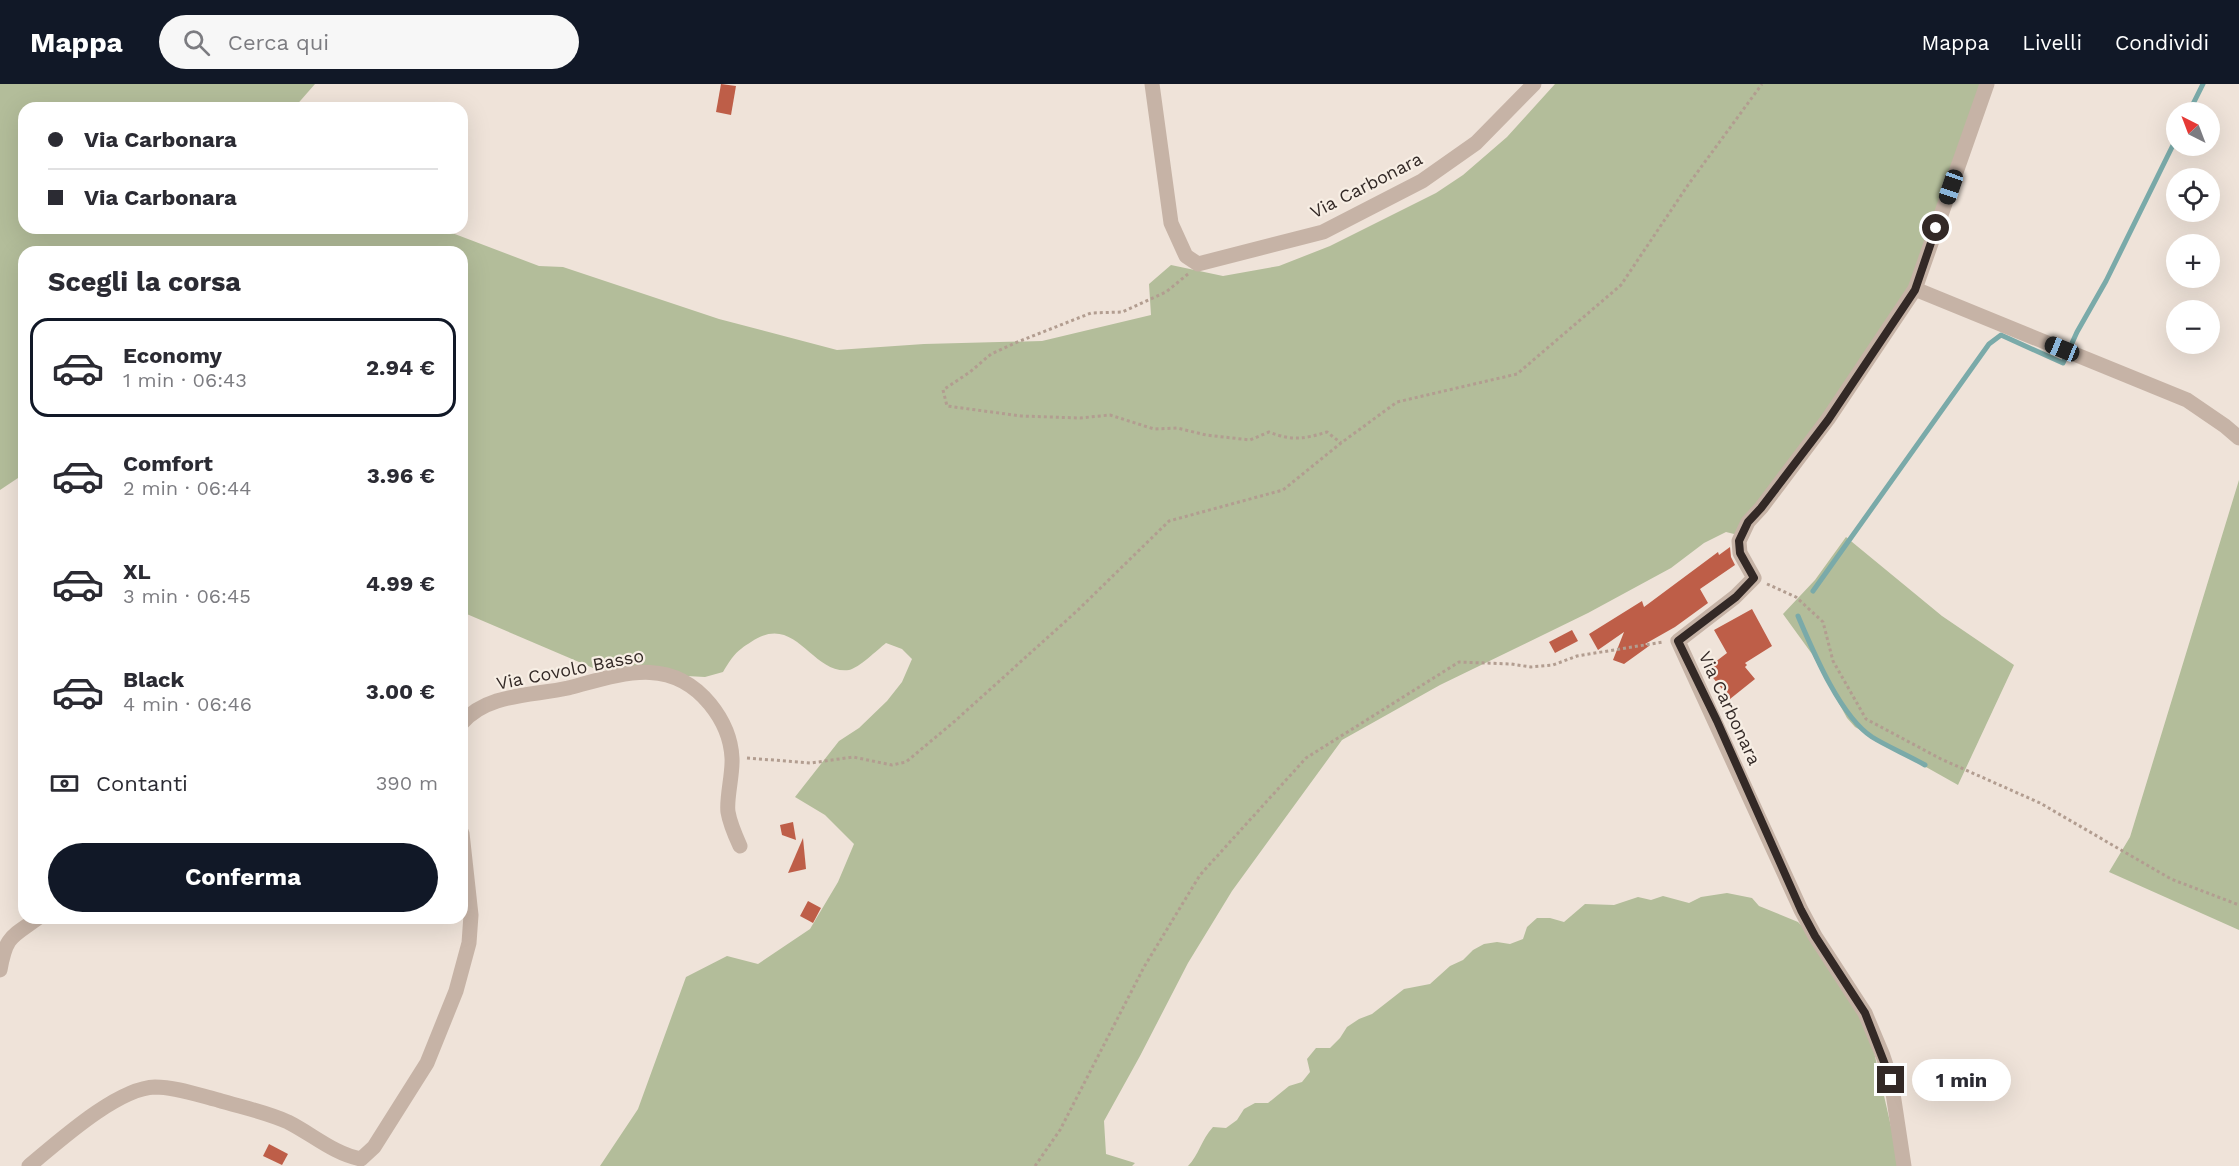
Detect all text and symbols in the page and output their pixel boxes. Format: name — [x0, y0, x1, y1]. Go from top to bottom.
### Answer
search box — [159, 15, 579, 69]
text: Mappa — [30, 26, 123, 59]
icon: search — [180, 26, 213, 59]
text: Cerca qui — [228, 30, 329, 55]
text: Mappa — [1921, 30, 1989, 55]
text: Livelli — [2022, 30, 2082, 55]
text: Condividi — [2115, 30, 2209, 55]
north arrow — [2166, 102, 2220, 156]
map controls — [2166, 102, 2220, 354]
text: Via Carbonara — [84, 127, 237, 152]
street label: Via Carbonara — [1306, 148, 1426, 222]
car — [1937, 167, 1965, 207]
button: locate — [2166, 168, 2220, 222]
text: Via Carbonara — [84, 185, 237, 210]
route start — [1922, 214, 1949, 241]
button: + — [2166, 234, 2220, 288]
text: Scegli la corsa — [48, 266, 241, 298]
button: − — [2166, 300, 2220, 354]
car — [2042, 334, 2082, 364]
icon: car — [51, 341, 105, 395]
text: Economy — [123, 343, 222, 368]
text: 2.94 € — [366, 355, 435, 380]
text: 1 min · 06:43 — [123, 368, 247, 392]
icon: car — [51, 449, 105, 503]
text: Comfort — [123, 451, 213, 476]
text: 3.96 € — [367, 463, 435, 488]
text: 2 min · 06:44 — [123, 476, 251, 500]
icon: car — [51, 557, 105, 611]
text: XL — [123, 559, 151, 584]
text: 4.99 € — [366, 571, 435, 596]
text: 3 min · 06:45 — [123, 584, 251, 608]
street label: Via Covolo Basso — [494, 644, 646, 694]
street label: Via Carbonara — [1695, 648, 1765, 768]
icon: car — [51, 665, 105, 719]
text: Black — [123, 667, 184, 692]
text: 3.00 € — [366, 679, 435, 704]
text: 4 min · 06:46 — [123, 692, 252, 716]
icon: cash — [48, 767, 81, 800]
text: Contanti — [96, 771, 188, 796]
text: 390 m — [376, 771, 438, 795]
button: Conferma — [48, 843, 438, 912]
callout: 1 min — [1912, 1059, 2011, 1101]
route end — [1877, 1066, 1904, 1093]
text: 1 min — [1936, 1068, 1987, 1092]

